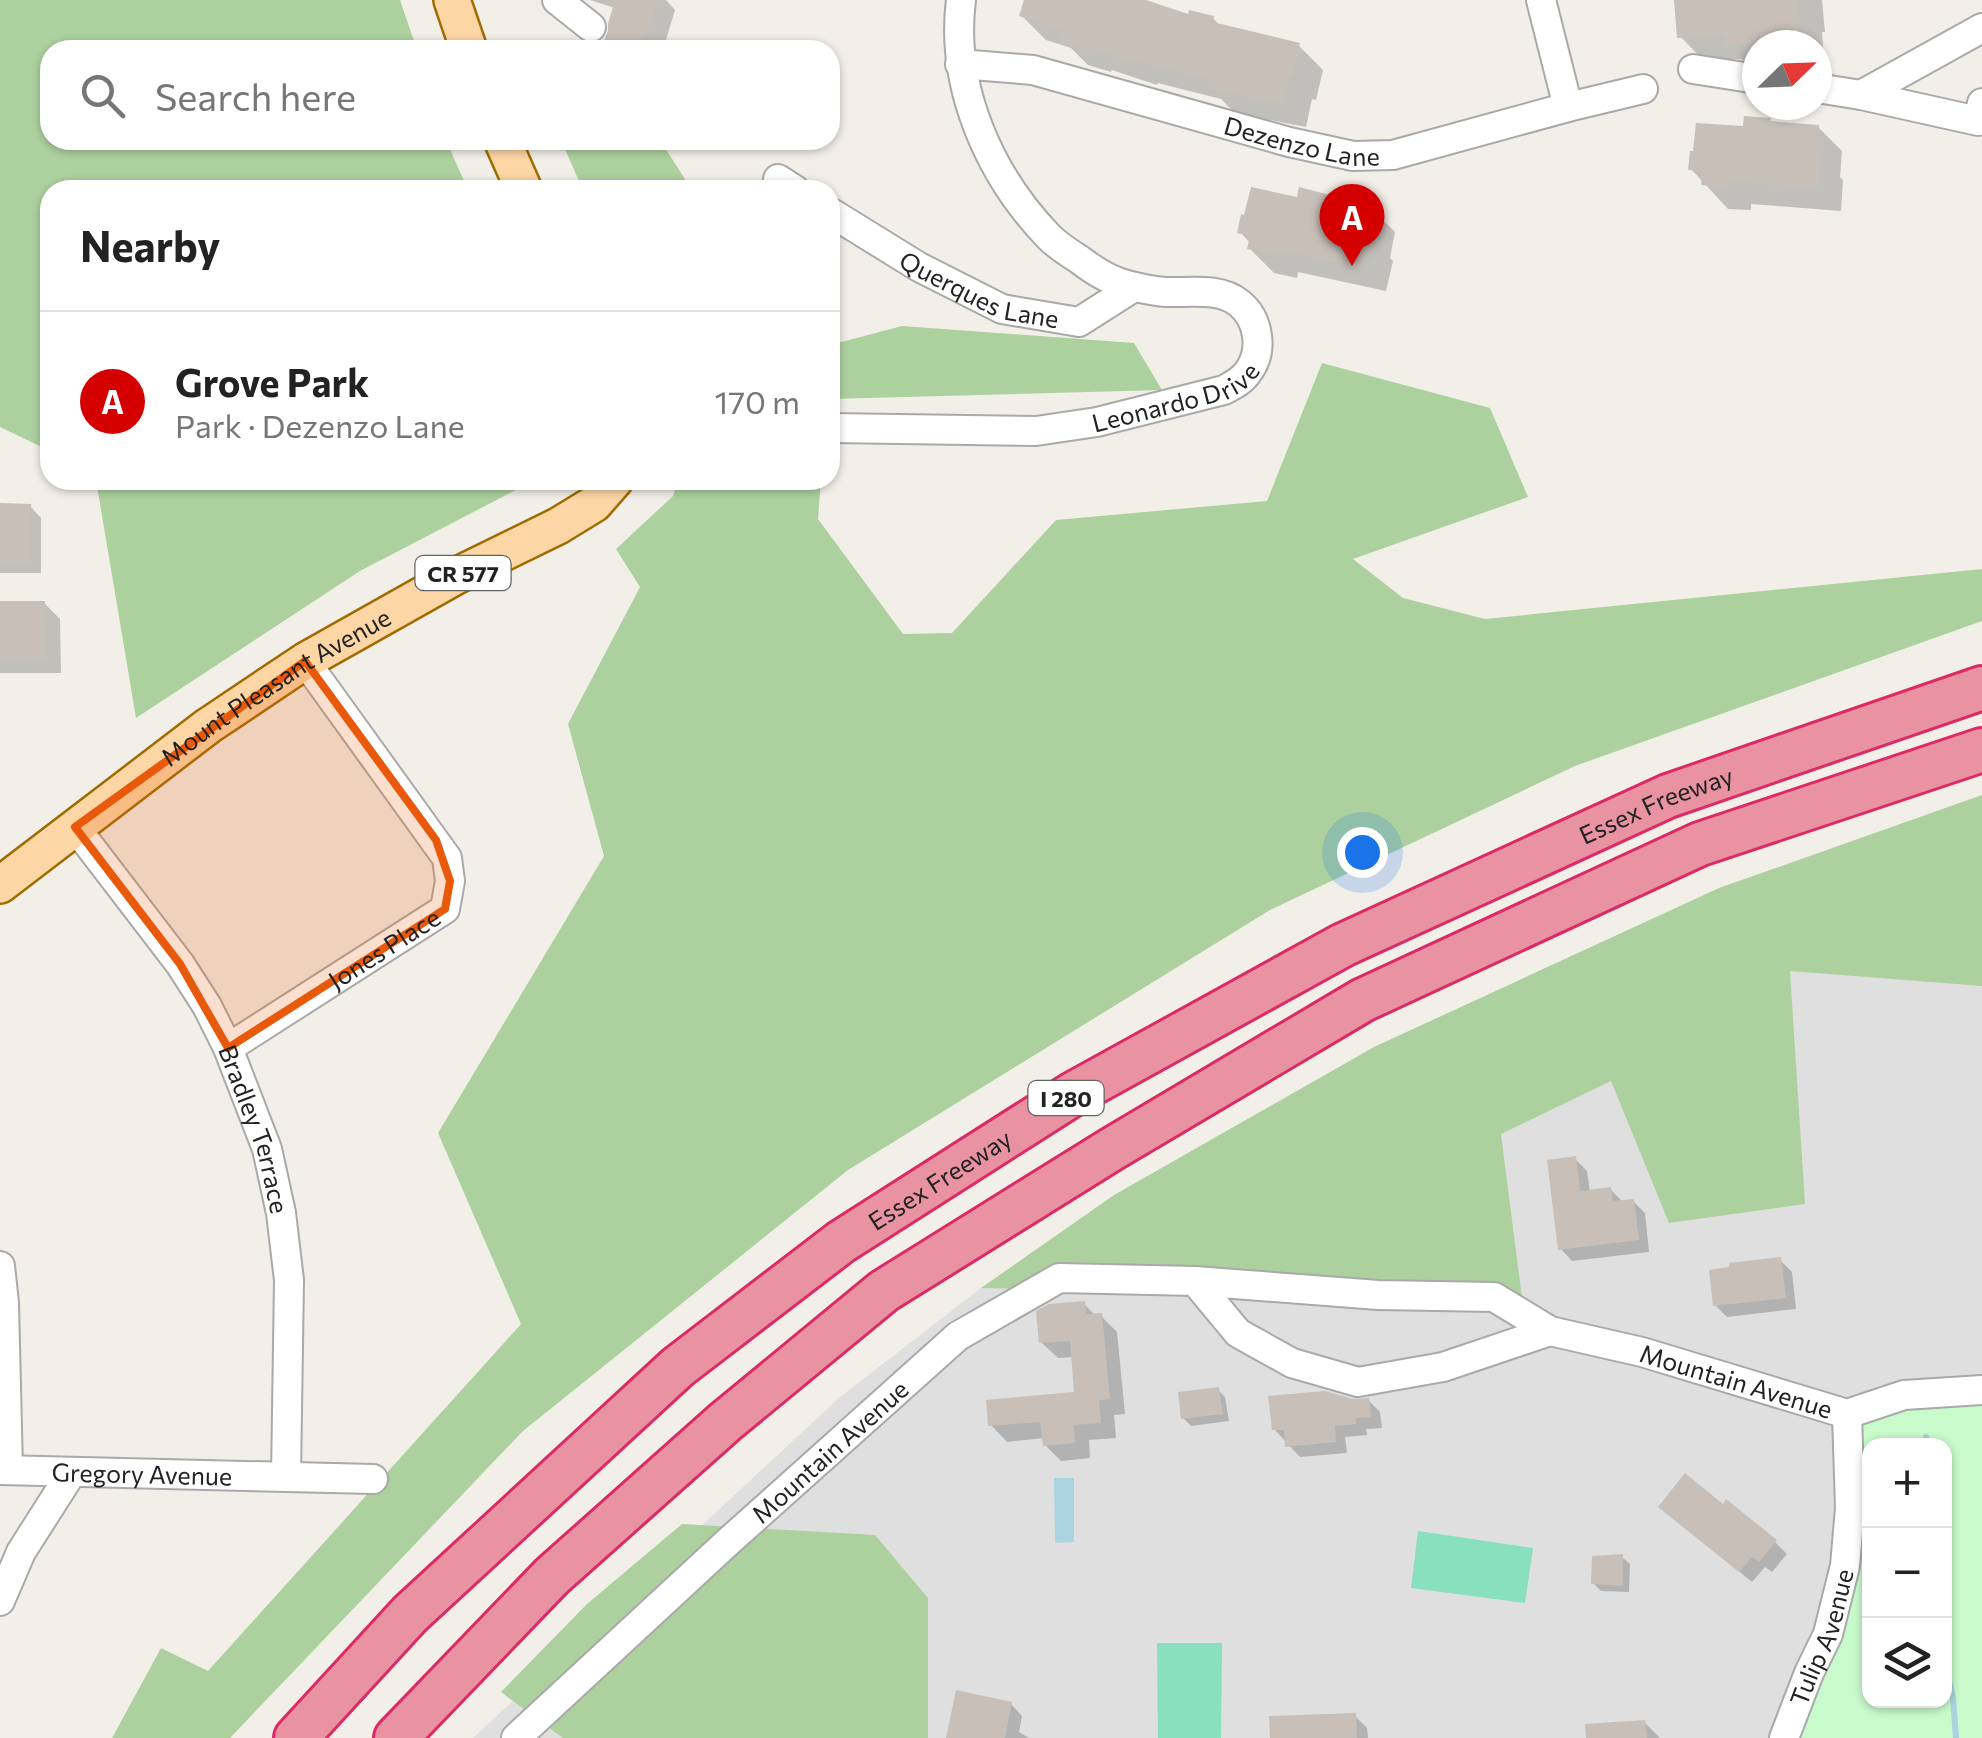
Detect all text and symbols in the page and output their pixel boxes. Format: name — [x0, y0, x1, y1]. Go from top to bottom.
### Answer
north arrow — [1742, 30, 1832, 120]
search box — [40, 40, 840, 150]
icon: search — [75, 68, 130, 123]
text: Search here — [155, 72, 356, 119]
street label: Dezenzo Lane — [1221, 110, 1380, 171]
pin: A — [1320, 184, 1384, 266]
text: Nearby — [80, 219, 220, 271]
street label: Querques Lane — [894, 244, 1061, 333]
street label: Leonardo Drive — [1089, 357, 1265, 438]
text: Grove Park — [175, 358, 369, 405]
text: A — [101, 381, 124, 421]
text: 170 m — [715, 381, 800, 421]
text: Park · Dezenzo Lane — [175, 405, 465, 445]
road number: CR 577 — [416, 556, 510, 590]
street label: Mount Pleasant Avenue — [155, 601, 395, 772]
street label: Essex Freeway — [1574, 760, 1737, 850]
your location — [1337, 827, 1388, 878]
street label: Jones Place — [322, 901, 445, 995]
street label: Bradley Terrace — [213, 1040, 296, 1216]
road number: I 280 — [1028, 1081, 1104, 1115]
street label: Essex Freeway — [862, 1122, 1017, 1236]
street label: Mountain Avenue — [1637, 1337, 1836, 1424]
street label: Mountain Avenue — [745, 1373, 914, 1529]
map controls — [1862, 1438, 1952, 1708]
button: + — [1862, 1438, 1952, 1528]
street label: Gregory Avenue — [51, 1456, 233, 1491]
button: − — [1862, 1528, 1952, 1618]
street label: Tulip Avenue — [1783, 1566, 1859, 1710]
button: layers — [1862, 1618, 1952, 1708]

